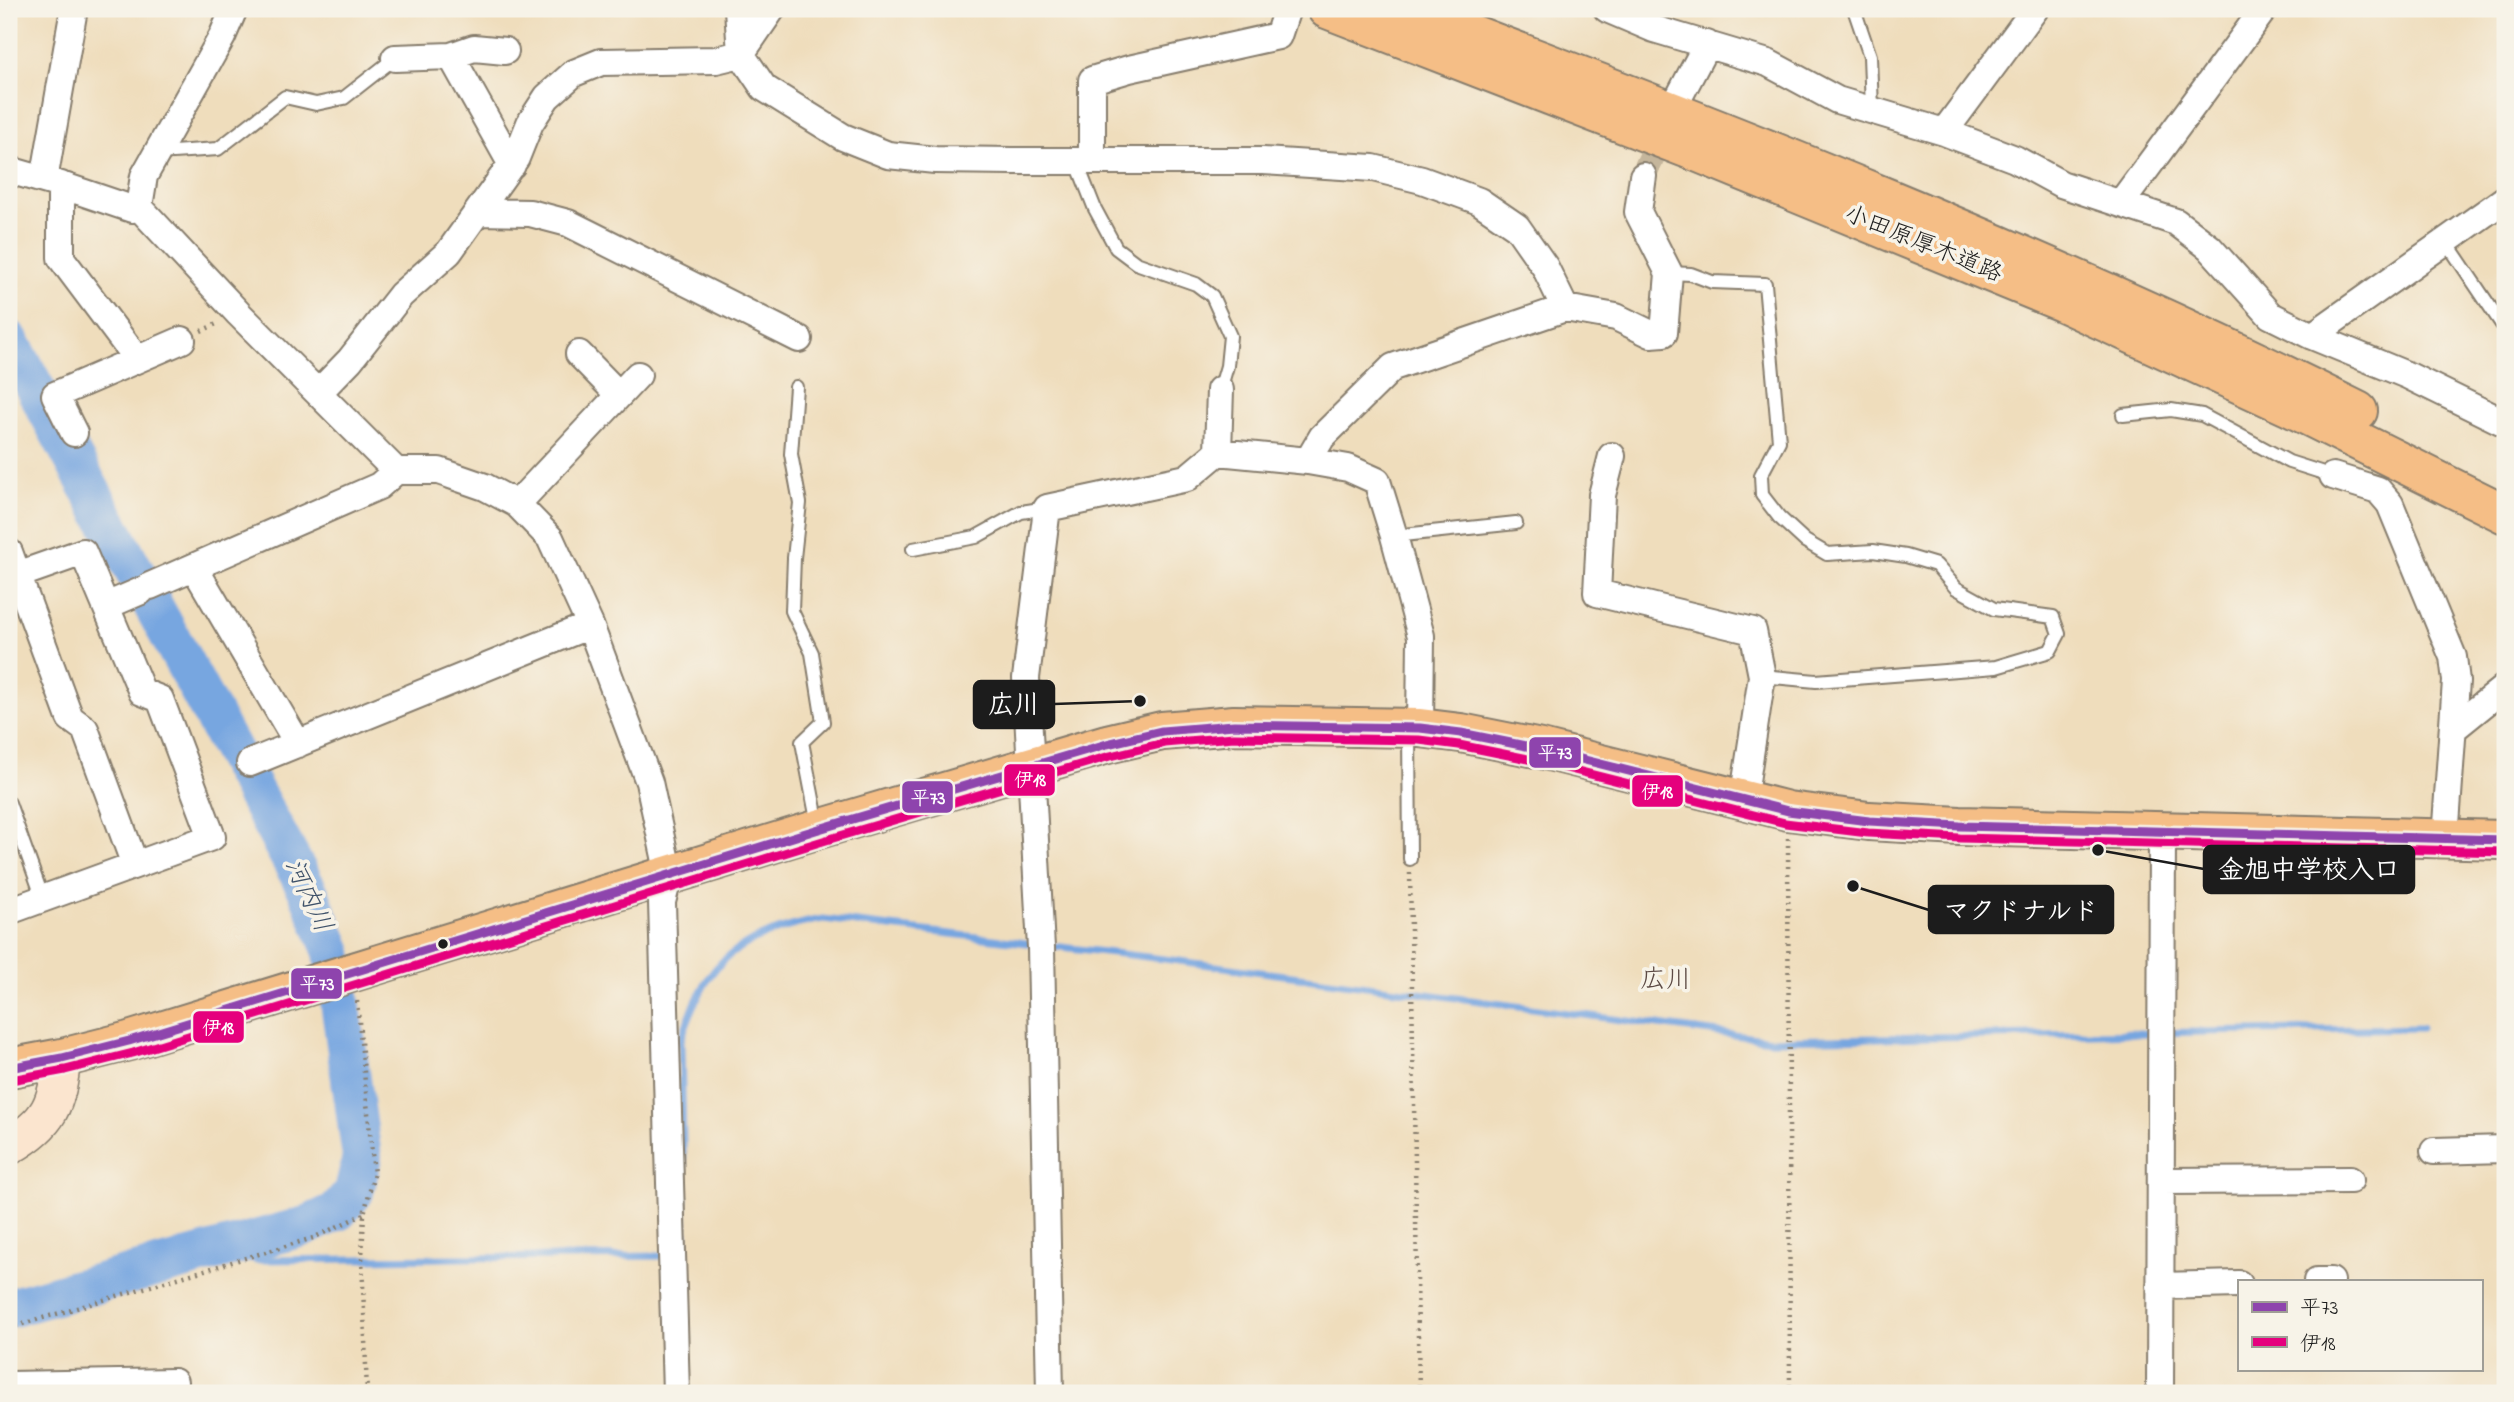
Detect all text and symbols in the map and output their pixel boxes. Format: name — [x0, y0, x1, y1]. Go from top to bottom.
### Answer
street label: 小田原厚木道路 — [1839, 197, 2007, 293]
callout: 広川 — [974, 681, 1054, 728]
text: 広川 — [988, 688, 1040, 726]
line badge: 平73 — [1528, 736, 1582, 769]
text: 平73 — [1538, 741, 1572, 768]
line badge: 伊18 — [1003, 763, 1056, 797]
text: 伊18 — [1014, 768, 1046, 795]
line badge: 伊18 — [1631, 774, 1684, 808]
line badge: 平73 — [901, 780, 954, 814]
text: 伊18 — [1641, 780, 1673, 807]
text: 平73 — [911, 786, 945, 813]
callout: 金旭中学校入口 — [2204, 846, 2414, 893]
water label: 河内川 — [273, 853, 341, 939]
text: 金旭中学校入口 — [2218, 853, 2400, 891]
callout: マクドナルド — [1929, 886, 2113, 933]
text: マクドナルド — [1944, 894, 2098, 932]
unlabelled marker — [436, 937, 450, 951]
district label: 広川 — [1640, 962, 1692, 1000]
line badge: 平73 — [290, 967, 343, 1000]
text: 平73 — [300, 972, 334, 999]
line badge: 伊18 — [192, 1010, 245, 1044]
text: 伊18 — [202, 1016, 234, 1043]
legend — [2238, 1280, 2482, 1370]
text: 平73 — [2300, 1294, 2338, 1324]
text: 伊18 — [2300, 1330, 2336, 1360]

